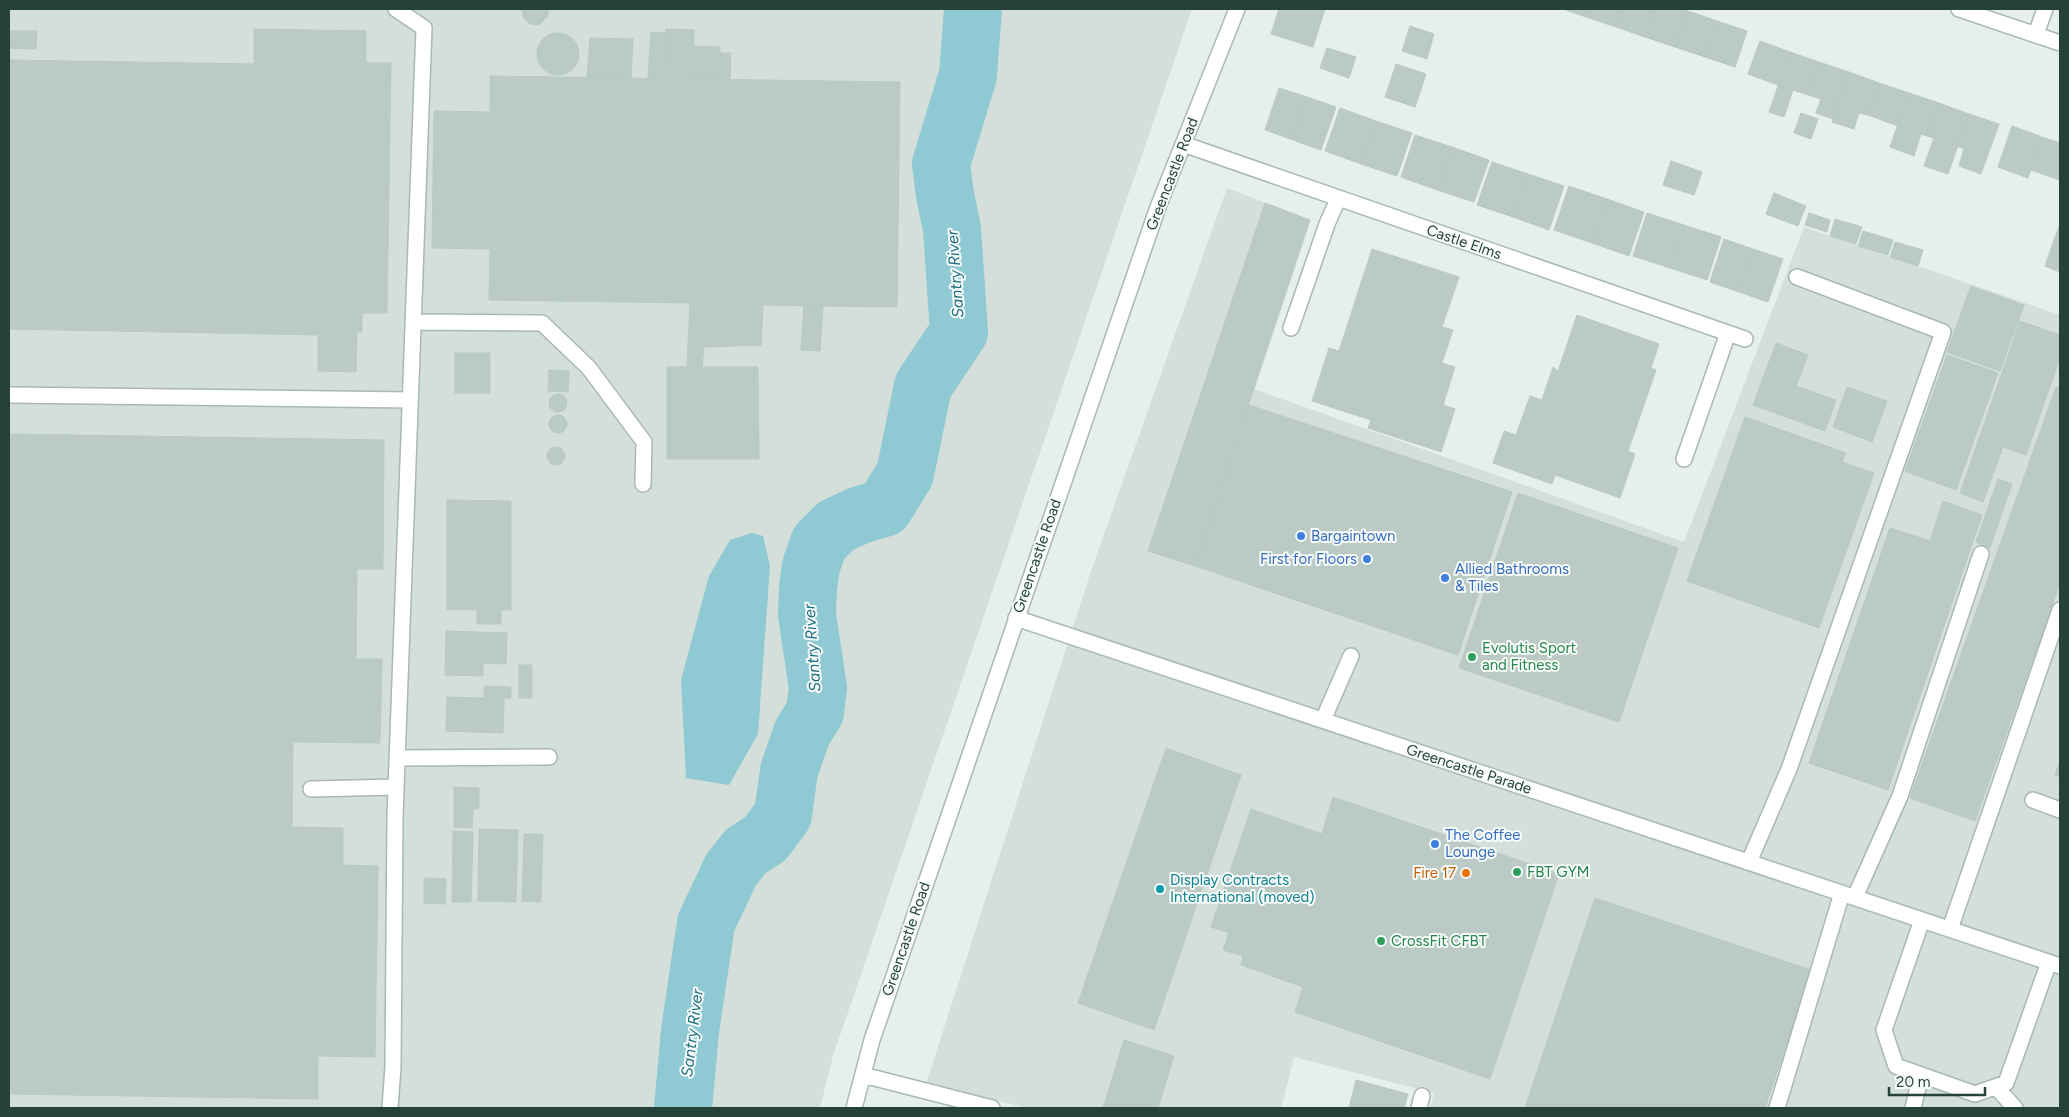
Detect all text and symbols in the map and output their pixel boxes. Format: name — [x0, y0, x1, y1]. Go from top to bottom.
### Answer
street label: Greencastle Road — [1142, 115, 1202, 233]
street label: Castle Elms — [1424, 221, 1504, 263]
water label: Santry River — [942, 229, 968, 319]
street label: Greencastle Road — [1009, 497, 1065, 615]
place label: Bargaintown — [1311, 527, 1395, 545]
marker: Bargaintown — [1295, 530, 1307, 542]
place label: First for Floors — [1260, 550, 1357, 568]
marker: First for Floors — [1361, 553, 1373, 565]
place label: Allied Bathrooms & Tiles — [1455, 560, 1569, 595]
marker: Allied Bathrooms & Tiles — [1439, 572, 1451, 584]
water label: Santry River — [799, 603, 825, 693]
place label: Evolutis Sport and Fitness — [1482, 639, 1577, 674]
marker: Evolutis Sport and Fitness — [1466, 651, 1478, 663]
street label: Greencastle Parade — [1404, 740, 1534, 798]
place label: The Coffee Lounge — [1445, 826, 1520, 861]
marker: The Coffee Lounge — [1429, 838, 1441, 850]
place label: FBT GYM — [1527, 863, 1589, 881]
place label: Fire 17 — [1413, 864, 1456, 882]
marker: FBT GYM — [1511, 866, 1523, 878]
marker: Fire 17 — [1460, 867, 1472, 879]
place label: Display Contracts International (moved) — [1170, 871, 1315, 906]
street label: Greencastle Road — [878, 880, 934, 998]
marker: Display Contracts International (moved) — [1154, 883, 1166, 895]
place label: CrossFit CFBT — [1391, 932, 1488, 950]
marker: CrossFit CFBT — [1375, 935, 1387, 947]
water label: Santry River — [677, 988, 707, 1078]
scale bar — [1889, 1064, 1985, 1096]
text: 20 m — [1896, 1073, 1930, 1091]

